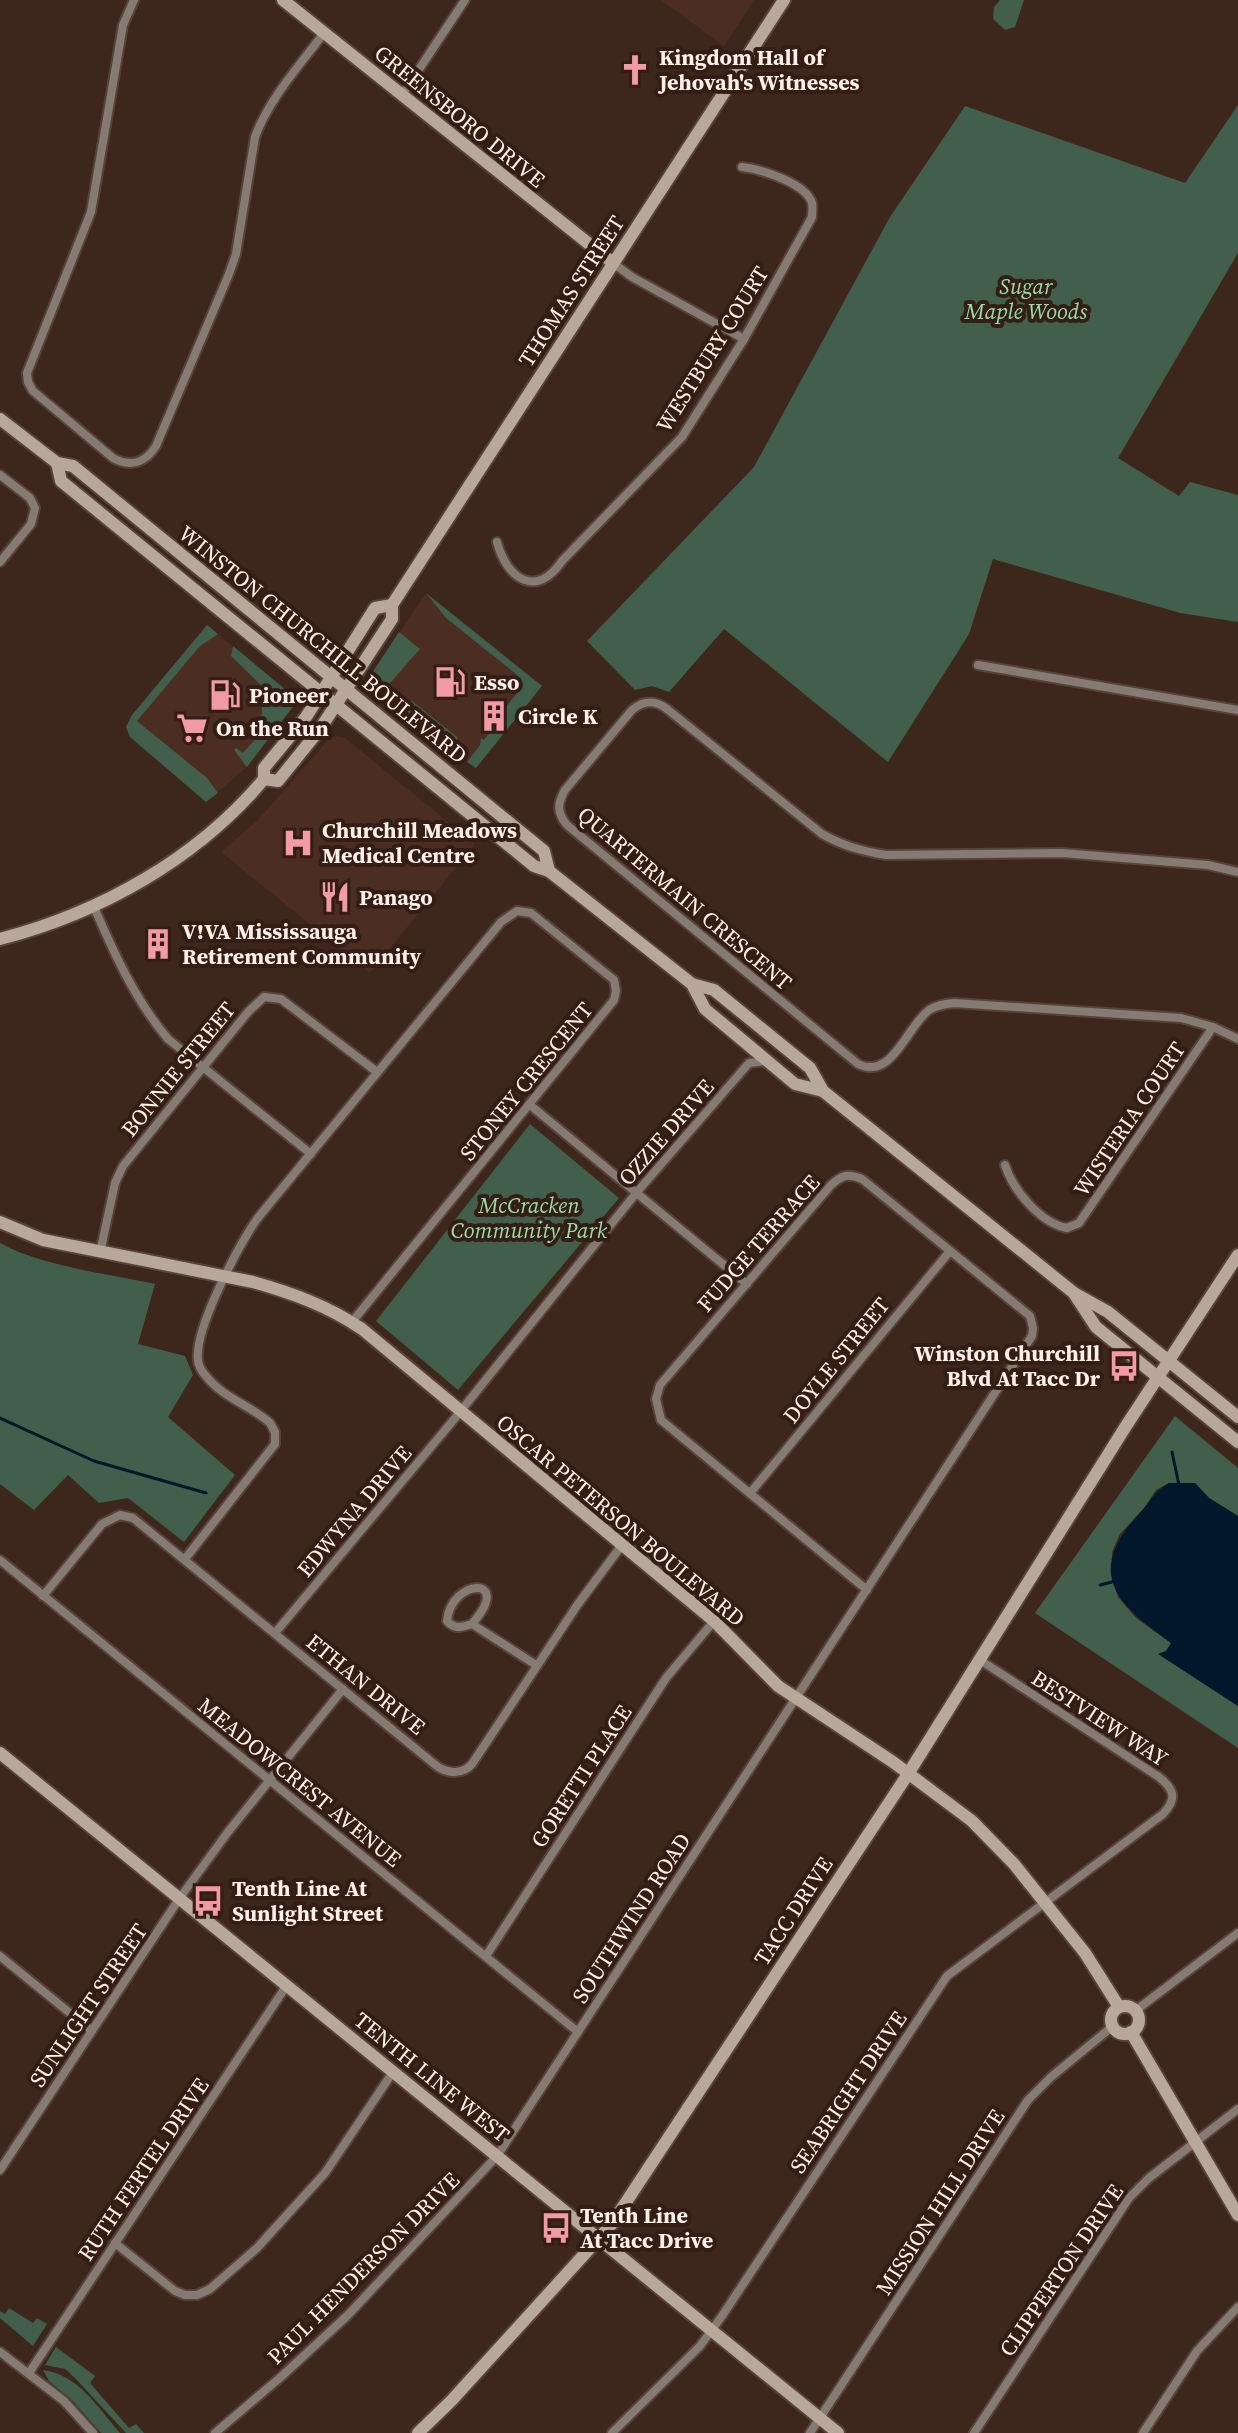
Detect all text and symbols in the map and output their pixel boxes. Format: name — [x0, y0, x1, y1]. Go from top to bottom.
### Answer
street label: GREENSBORO DRIVE — [368, 38, 552, 194]
place label: Kingdom Hall of Jehovah's Witnesses — [657, 42, 860, 97]
church icon: Kingdom Hall of Jehovah's Witnesses — [618, 53, 652, 87]
street label: THOMAS STREET — [511, 210, 631, 372]
street label: WESTBURY COURT — [649, 260, 775, 438]
park label: Sugar Maple Woods — [964, 271, 1087, 326]
street label: WINSTON CHURCHILL BOULEVARD — [172, 518, 474, 770]
fuel station icon: Esso — [433, 665, 467, 699]
place label: Esso — [474, 667, 520, 697]
fuel station icon: Pioneer — [208, 678, 242, 712]
place label: Pioneer — [249, 680, 329, 710]
building icon: Circle K — [477, 699, 511, 733]
place label: Circle K — [518, 701, 599, 731]
supermarket icon: On the Run — [175, 711, 209, 745]
place label: On the Run — [216, 713, 329, 743]
street label: QUARTERMAIN CRESCENT — [571, 799, 799, 997]
place label: Churchill Meadows Medical Centre — [322, 815, 517, 870]
hospital icon: Churchill Meadows Medical Centre — [281, 826, 315, 860]
restaurant icon: Panago — [318, 880, 352, 914]
place label: Panago — [359, 882, 433, 912]
place label: V!VA Mississauga Retirement Community — [182, 916, 421, 971]
building icon: V!VA Mississauga Retirement Community — [141, 927, 175, 961]
street label: BONNIE STREET — [114, 995, 242, 1143]
street label: STONEY CRESCENT — [453, 995, 599, 1167]
street label: WISTERIA COURT — [1066, 1036, 1192, 1202]
street label: OZZIE DRIVE — [611, 1072, 721, 1192]
street label: FUDGE TERRACE — [690, 1168, 826, 1318]
park label: McCracken Community Park — [451, 1190, 608, 1245]
street label: DOYLE STREET — [776, 1291, 896, 1429]
place label: Winston Churchill Blvd At Tacc Dr — [914, 1338, 1101, 1393]
bus stop icon: Winston Churchill Blvd At Tacc Dr — [1107, 1349, 1141, 1383]
street label: OSCAR PETERSON BOULEVARD — [491, 1407, 751, 1633]
street label: EDWYNA DRIVE — [290, 1439, 418, 1583]
street label: ETHAN DRIVE — [300, 1627, 432, 1741]
street label: BESTVIEW WAY — [1026, 1663, 1174, 1773]
street label: MEADOWCREST AVENUE — [192, 1690, 408, 1874]
street label: GORETTI PLACE — [524, 1699, 638, 1853]
street label: SOUTHWIND ROAD — [565, 1827, 697, 2009]
street label: TACC DRIVE — [747, 1851, 839, 1971]
place label: Tenth Line At Sunlight Street — [232, 1873, 384, 1928]
bus stop icon: Tenth Line At Sunlight Street — [191, 1884, 225, 1918]
street label: SUNLIGHT STREET — [22, 1917, 154, 2093]
street label: TENTH LINE WEST — [348, 2005, 516, 2149]
street label: SEABRIGHT DRIVE — [783, 2005, 913, 2179]
street label: RUTH FERTEL DRIVE — [70, 2072, 216, 2266]
street label: MISSION HILL DRIVE — [869, 2103, 1011, 2301]
street label: PAUL HENDERSON DRIVE — [260, 2165, 466, 2371]
street label: CLIPPERTON DRIVE — [992, 2178, 1130, 2362]
place label: Tenth Line At Tacc Drive — [580, 2200, 713, 2255]
bus stop icon: Tenth Line At Tacc Drive — [539, 2211, 573, 2245]

